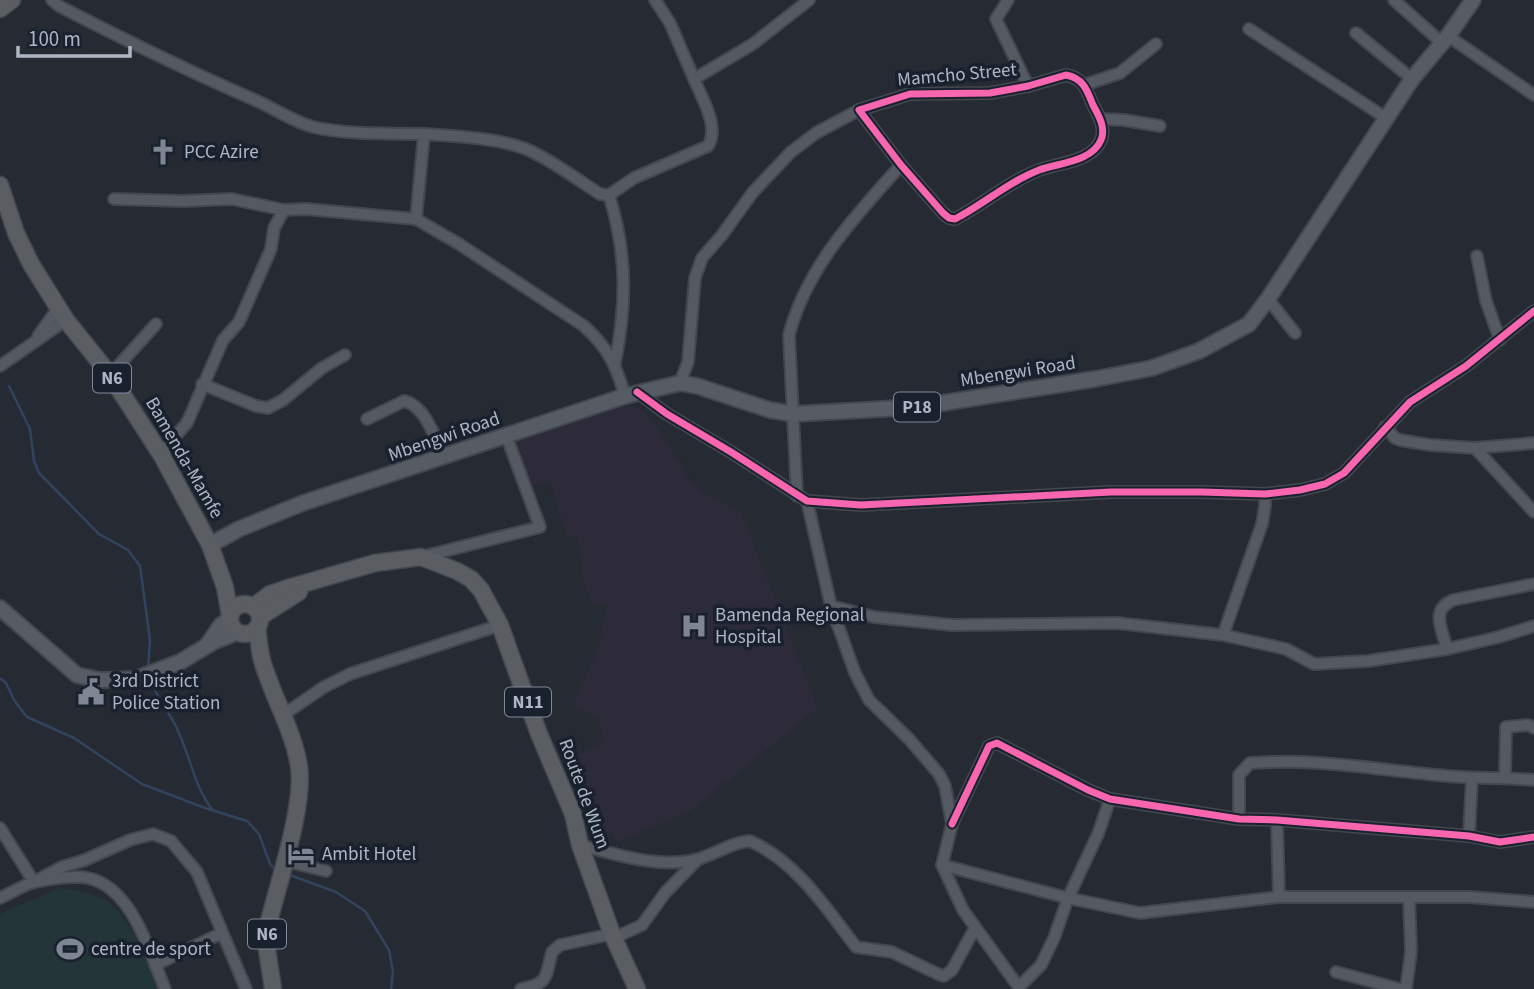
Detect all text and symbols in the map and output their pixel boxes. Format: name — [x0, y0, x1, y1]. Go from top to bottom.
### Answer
scale bar — [18, 14, 130, 58]
text: 100 m — [28, 24, 81, 54]
street label: Mamcho Street — [896, 56, 1018, 94]
church icon: PCC Azire — [148, 137, 178, 167]
place label: PCC Azire — [184, 139, 259, 166]
street label: Mbengwi Road — [958, 350, 1078, 394]
road number: N6 — [93, 364, 131, 392]
street label: Bamenda-Mamfe — [138, 392, 230, 524]
road number: P18 — [894, 393, 940, 422]
street label: Mbengwi Road — [384, 405, 504, 469]
place label: Bamenda Regional Hospital — [715, 602, 865, 651]
hospital icon: Bamenda Regional Hospital — [679, 611, 709, 641]
place label: 3rd District Police Station — [112, 668, 220, 717]
public building icon: 3rd District Police Station — [76, 677, 106, 707]
road number: N11 — [505, 688, 551, 716]
street label: Route de Wum — [552, 735, 616, 853]
hotel icon: Ambit Hotel — [286, 839, 316, 869]
place label: Ambit Hotel — [322, 841, 416, 868]
road number: N6 — [248, 919, 286, 948]
sports icon: centre de sport — [55, 934, 85, 964]
place label: centre de sport — [91, 936, 211, 963]

